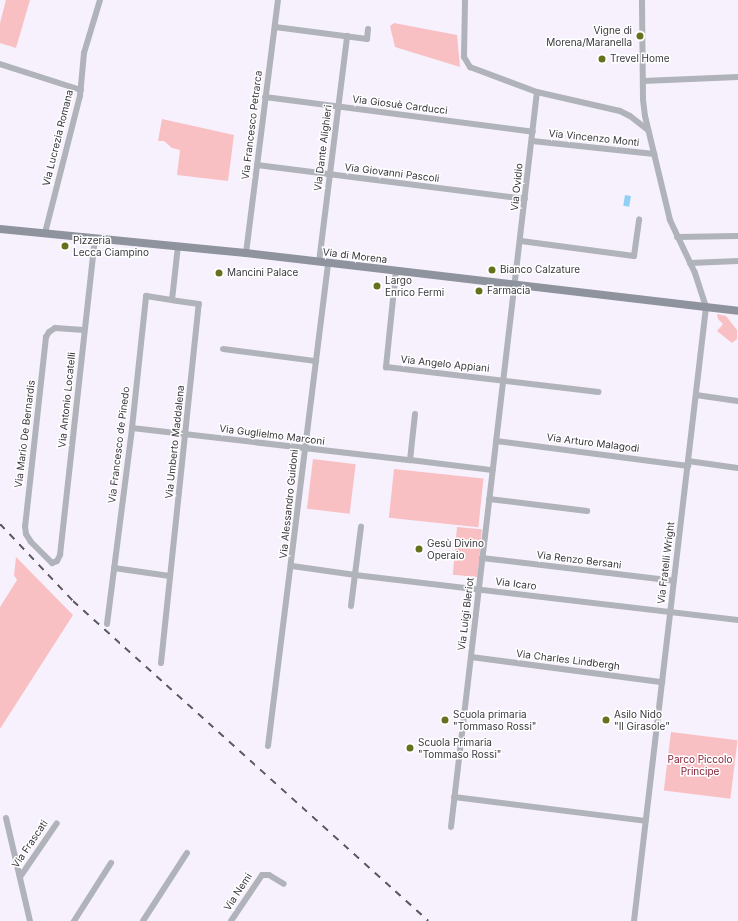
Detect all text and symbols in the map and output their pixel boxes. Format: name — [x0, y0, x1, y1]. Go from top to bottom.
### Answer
place label: Vigne di Morena/Maranella — [546, 24, 632, 48]
marker: Vigne di Morena/Maranella — [635, 31, 645, 41]
place label: Trevel Home — [610, 53, 670, 65]
marker: Trevel Home — [597, 54, 607, 64]
street label: Via Francesco Petrarca — [239, 70, 265, 180]
street label: Via Lucrezia Romana — [40, 89, 76, 187]
street label: Via Giosuè Carducci — [352, 93, 448, 117]
street label: Via Dante Alighieri — [312, 104, 334, 192]
street label: Via Vincenzo Monti — [548, 127, 640, 149]
street label: Via Giovanni Pascoli — [344, 161, 440, 185]
street label: Via Ovidio — [509, 163, 525, 211]
place label: Pizzeria Lecca Ciampino — [73, 234, 149, 258]
marker: Pizzeria Lecca Ciampino — [60, 241, 70, 251]
street label: Via di Morena — [322, 246, 388, 266]
place label: Bianco Calzature — [500, 264, 580, 276]
marker: Bianco Calzature — [487, 265, 497, 275]
place label: Mancini Palace — [227, 267, 298, 279]
marker: Mancini Palace — [214, 268, 224, 278]
place label: Largo Enrico Fermi — [385, 274, 444, 298]
marker: Largo Enrico Fermi — [372, 281, 382, 291]
place label: Farmacia — [487, 285, 530, 297]
marker: Farmacia — [474, 286, 484, 296]
street label: Via Antonio Locatelli — [56, 352, 78, 448]
street label: Via Angelo Appiani — [400, 353, 490, 375]
street label: Via Mario De Bernardis — [12, 379, 38, 489]
street label: Via Umberto Maddalena — [163, 385, 187, 499]
street label: Via Francesco de Pinedo — [106, 386, 132, 504]
street label: Via Guglielmo Marconi — [219, 423, 325, 447]
street label: Via Arturo Malagodi — [546, 431, 640, 455]
street label: Via Alessandro Guidoni — [277, 449, 301, 559]
street label: Via Fratelli Wright — [655, 521, 677, 605]
place label: Gesù Divino Operaio — [427, 537, 484, 560]
marker: Gesù Divino Operaio — [414, 544, 424, 554]
street label: Via Renzo Bersani — [536, 549, 622, 571]
street label: Via Icaro — [495, 576, 537, 592]
street label: Via Luigi Bleriot — [456, 577, 476, 651]
street label: Via Charles Lindbergh — [515, 648, 621, 672]
place label: Scuola primaria "Tommaso Rossi" — [453, 708, 536, 732]
place label: Asilo Nido "Il Girasole" — [614, 708, 670, 732]
marker: Scuola primaria "Tommaso Rossi" — [440, 715, 450, 725]
marker: Asilo Nido "Il Girasole" — [601, 715, 611, 725]
place label: Scuola Primaria "Tommaso Rossi" — [418, 736, 501, 760]
marker: Scuola Primaria "Tommaso Rossi" — [405, 743, 415, 753]
park label: Parco Piccolo Principe — [668, 753, 732, 776]
street label: Via Frascati — [10, 818, 50, 870]
street label: Via Nemi — [221, 871, 255, 913]

